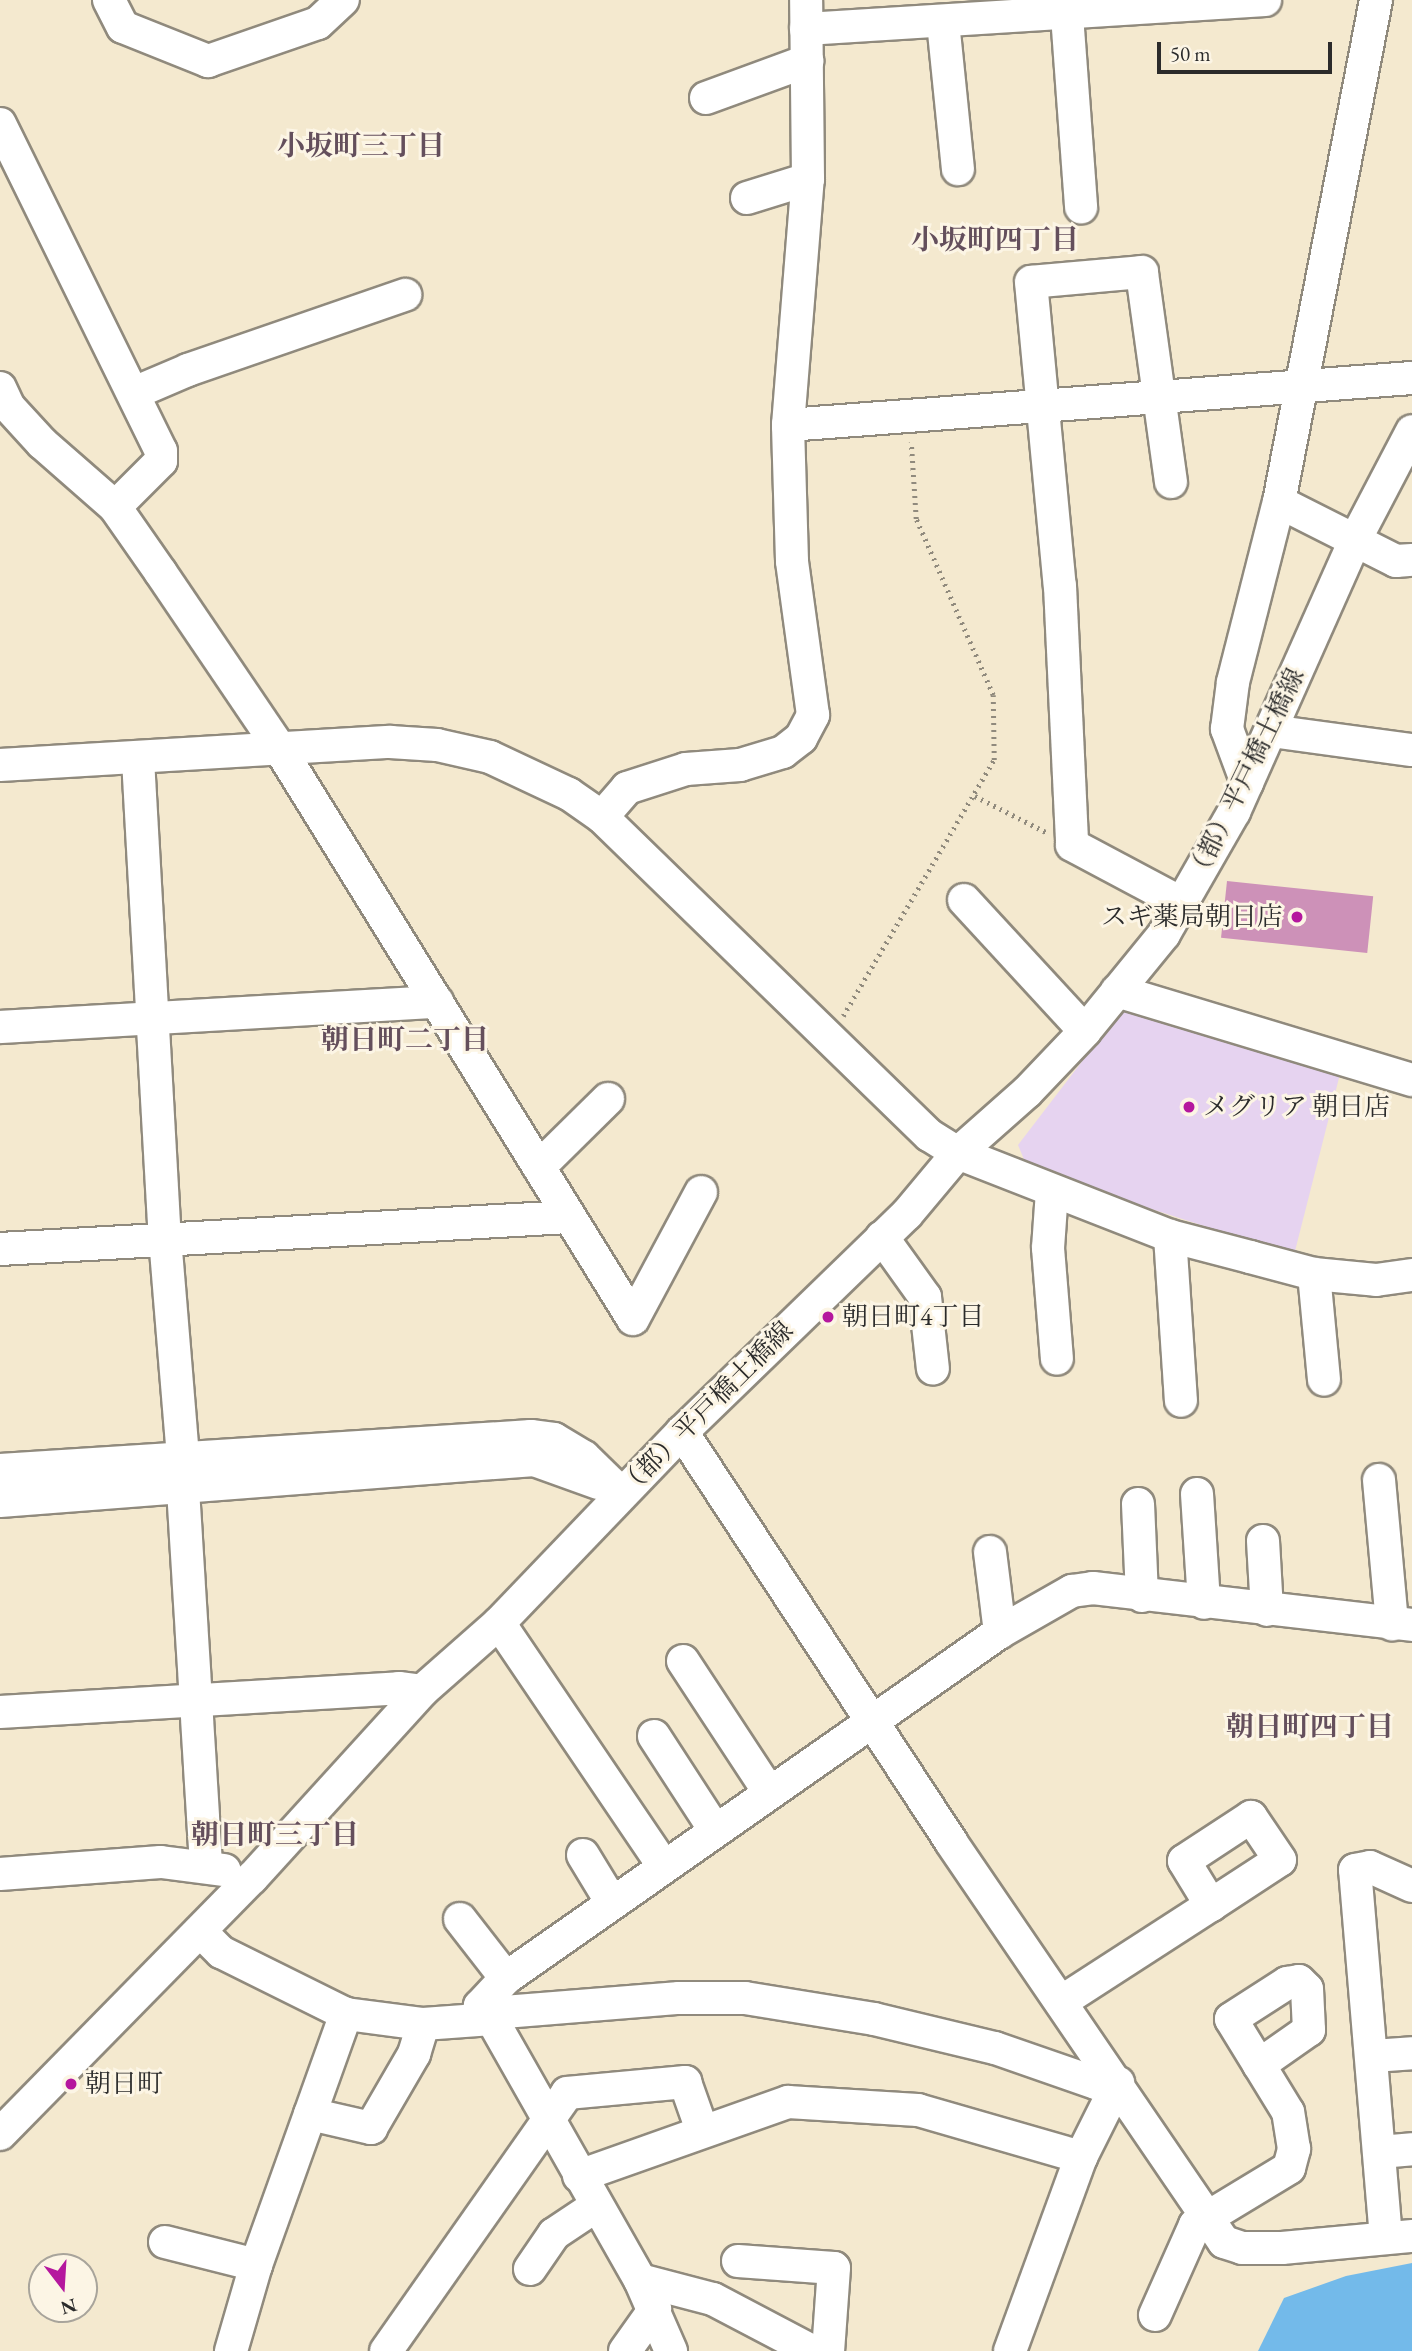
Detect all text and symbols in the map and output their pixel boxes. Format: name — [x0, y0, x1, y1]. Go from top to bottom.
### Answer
scale bar — [1160, 28, 1335, 72]
text: 50 m — [1170, 40, 1211, 67]
district label: 小坂町三丁目 — [277, 128, 445, 162]
district label: 小坂町四丁目 — [911, 222, 1079, 256]
street label: （都）平戸橋土橋線 — [1181, 663, 1311, 887]
place label: スギ薬局朝日店 — [1101, 901, 1283, 933]
marker: スギ薬局朝日店 — [1289, 909, 1305, 925]
district label: 朝日町二丁目 — [321, 1022, 489, 1056]
place label: メグリア 朝日店 — [1203, 1091, 1390, 1123]
marker: メグリア 朝日店 — [1181, 1099, 1197, 1115]
place label: 朝日町4丁目 — [842, 1301, 984, 1333]
marker: 朝日町4丁目 — [820, 1309, 836, 1325]
street label: （都）平戸橋土橋線 — [612, 1315, 800, 1503]
district label: 朝日町四丁目 — [1226, 1709, 1394, 1743]
district label: 朝日町三丁目 — [191, 1817, 359, 1851]
place label: 朝日町 — [85, 2068, 163, 2100]
marker: 朝日町 — [63, 2076, 79, 2092]
north arrow — [28, 2253, 98, 2323]
text: N — [58, 2292, 80, 2321]

